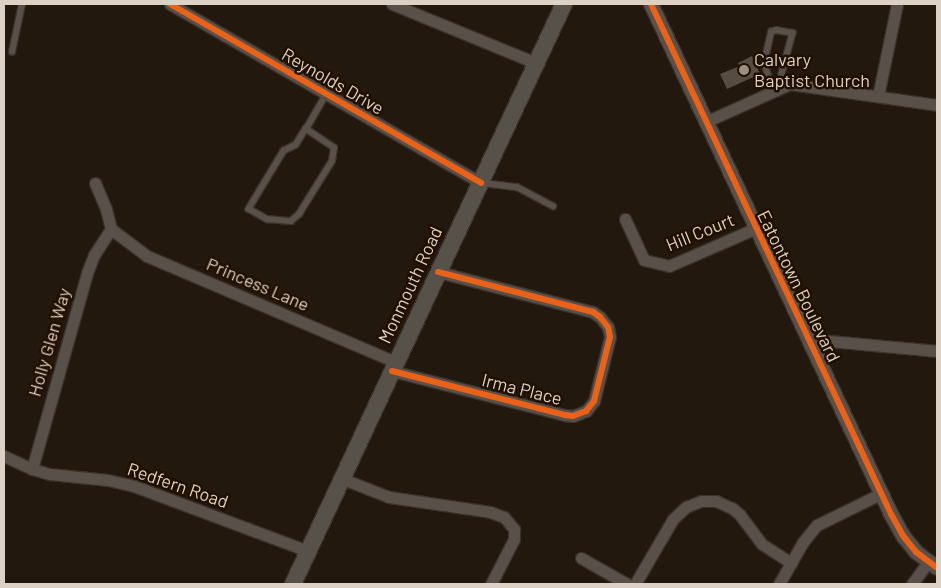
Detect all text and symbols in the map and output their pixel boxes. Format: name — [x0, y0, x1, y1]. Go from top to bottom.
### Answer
street label: Reynolds Drive — [278, 43, 388, 119]
place label: Calvary Baptist Church — [754, 49, 870, 92]
marker: Calvary Baptist Church — [738, 64, 750, 76]
street label: Eatontown Boulevard — [753, 207, 845, 365]
street label: Hill Court — [663, 209, 737, 255]
street label: Monmouth Road — [374, 223, 446, 347]
street label: Princess Lane — [203, 253, 313, 315]
street label: Holly Glen Way — [23, 285, 75, 399]
street label: Irma Place — [480, 369, 564, 409]
street label: Redfern Road — [125, 458, 231, 512]

